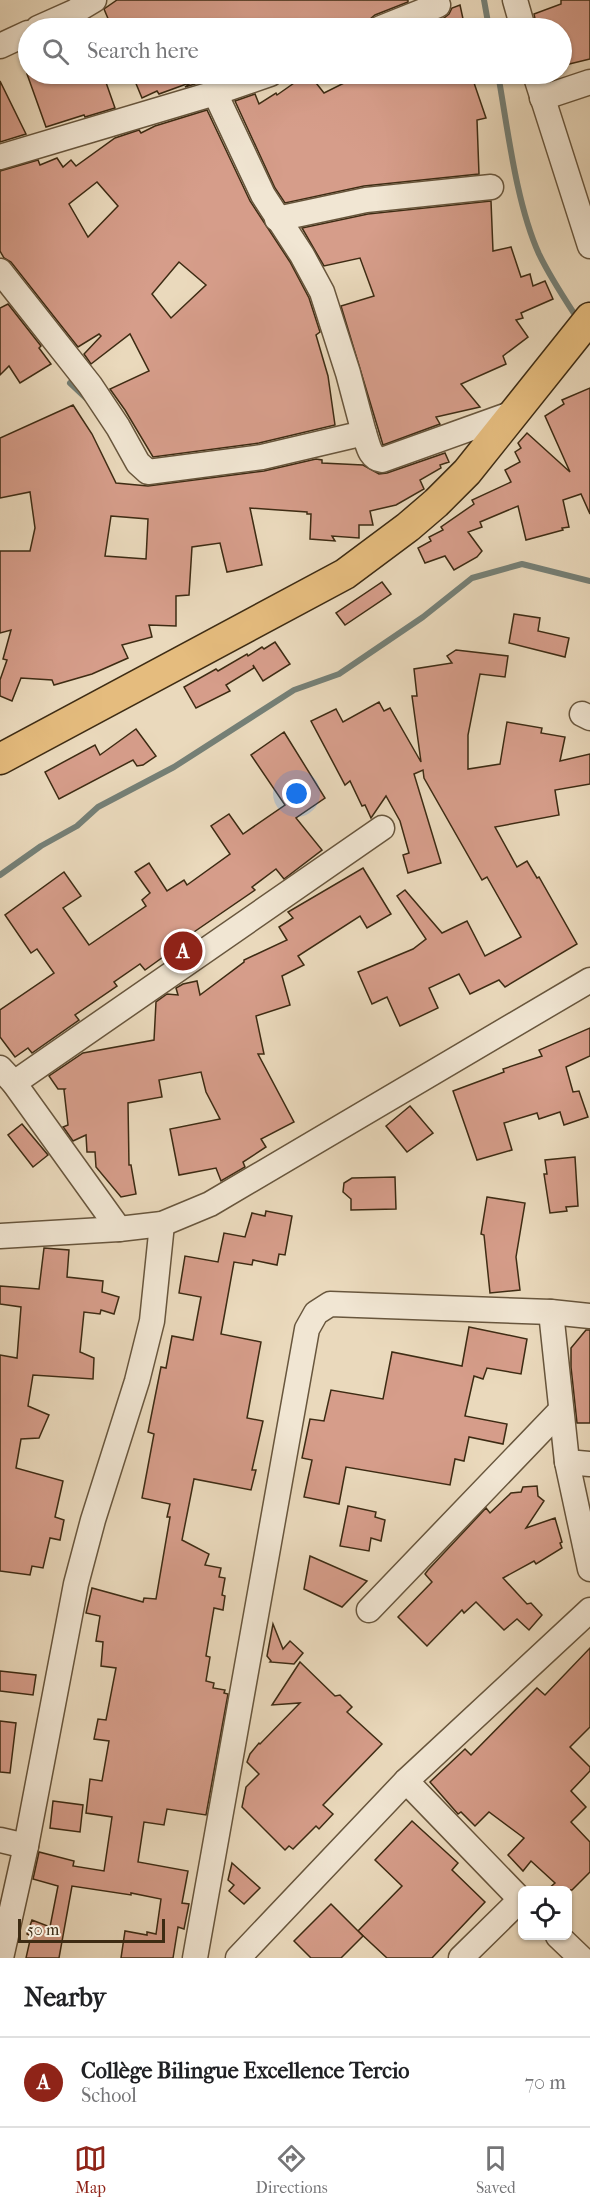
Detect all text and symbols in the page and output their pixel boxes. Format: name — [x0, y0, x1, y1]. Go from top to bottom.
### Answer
search box — [18, 18, 572, 84]
icon: search — [39, 35, 72, 68]
text: Search here — [87, 38, 199, 64]
your location — [282, 779, 311, 808]
pin: A — [164, 928, 202, 974]
map controls — [518, 1886, 572, 1940]
button: locate — [518, 1886, 572, 1940]
scale bar — [18, 1916, 165, 1944]
text: 50 m — [27, 1920, 59, 1939]
text: Nearby — [24, 1982, 106, 2013]
text: Collège Bilingue Excellence Tercio — [81, 2058, 410, 2084]
text: A — [37, 2071, 50, 2094]
text: 70 m — [524, 2071, 566, 2094]
text: School — [81, 2084, 137, 2107]
tab: Map — [74, 2142, 107, 2197]
tab: Directions — [256, 2142, 328, 2197]
tab: Saved — [476, 2142, 516, 2197]

